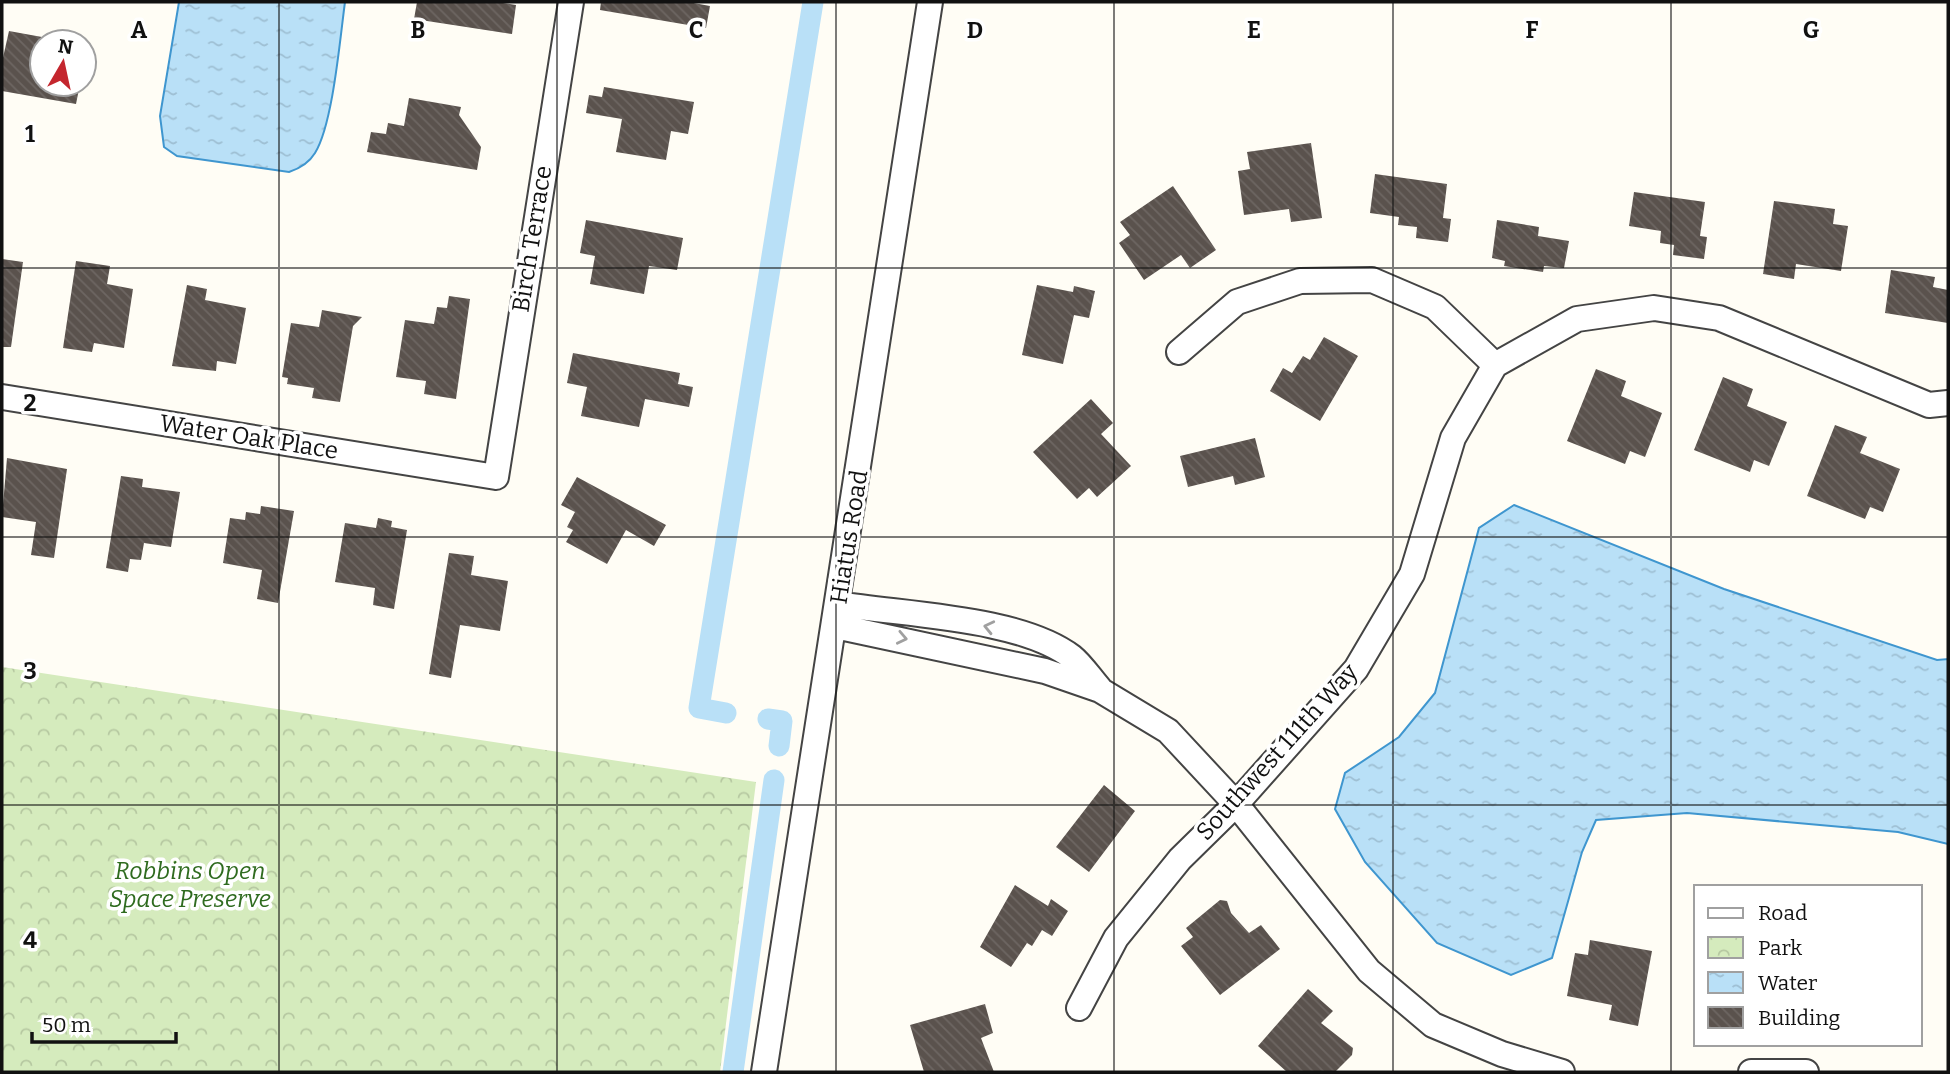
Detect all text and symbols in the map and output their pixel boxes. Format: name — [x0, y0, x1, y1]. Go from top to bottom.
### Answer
text: A — [131, 16, 148, 44]
text: B — [411, 16, 425, 44]
text: C — [689, 16, 703, 44]
text: D — [967, 16, 983, 44]
text: E — [1247, 16, 1261, 44]
text: F — [1526, 16, 1539, 44]
text: G — [1803, 16, 1820, 44]
north arrow — [28, 28, 98, 98]
text: N — [57, 34, 75, 59]
text: 1 — [25, 120, 35, 148]
street label: Birch Terrace — [507, 164, 557, 314]
text: 2 — [24, 389, 37, 417]
street label: Water Oak Place — [158, 409, 340, 465]
street label: Hiatus Road — [825, 468, 873, 606]
one-way arrow — [983, 620, 995, 635]
one-way arrow — [896, 630, 908, 645]
text: 3 — [23, 657, 37, 685]
street label: Southwest 111th Way — [1191, 658, 1364, 846]
park label: Robbins Open Space Preserve — [109, 857, 271, 913]
legend — [1694, 885, 1922, 1046]
text: Road — [1758, 900, 1807, 926]
text: 4 — [23, 926, 37, 954]
text: Park — [1758, 935, 1802, 961]
text: Water — [1758, 970, 1817, 996]
scale bar — [32, 1000, 175, 1044]
text: Building — [1758, 1005, 1841, 1031]
text: 50 m — [42, 1012, 91, 1038]

